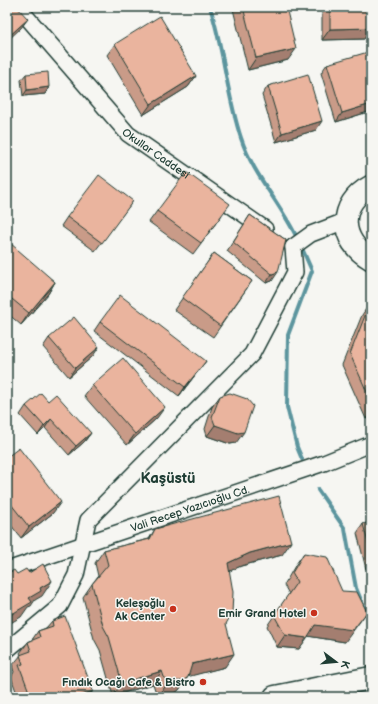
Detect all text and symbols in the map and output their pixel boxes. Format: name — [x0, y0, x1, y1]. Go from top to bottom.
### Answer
street label: Okullar Caddesi — [119, 126, 192, 182]
district label: Kaşüstü — [141, 469, 195, 488]
street label: Vali Recep Yazıcıoğlu Cd. — [129, 483, 251, 535]
place label: Keleşoğlu Ak Center — [114, 597, 166, 623]
marker: Keleşoğlu Ak Center — [168, 604, 178, 614]
place label: Emir Grand Hotel — [218, 607, 306, 620]
marker: Emir Grand Hotel — [309, 608, 319, 618]
north arrow — [316, 642, 356, 682]
text: K — [338, 659, 352, 671]
place label: Fındık Ocağı Cafe & Bistro — [62, 676, 195, 689]
marker: Fındık Ocağı Cafe & Bistro — [198, 677, 208, 687]

